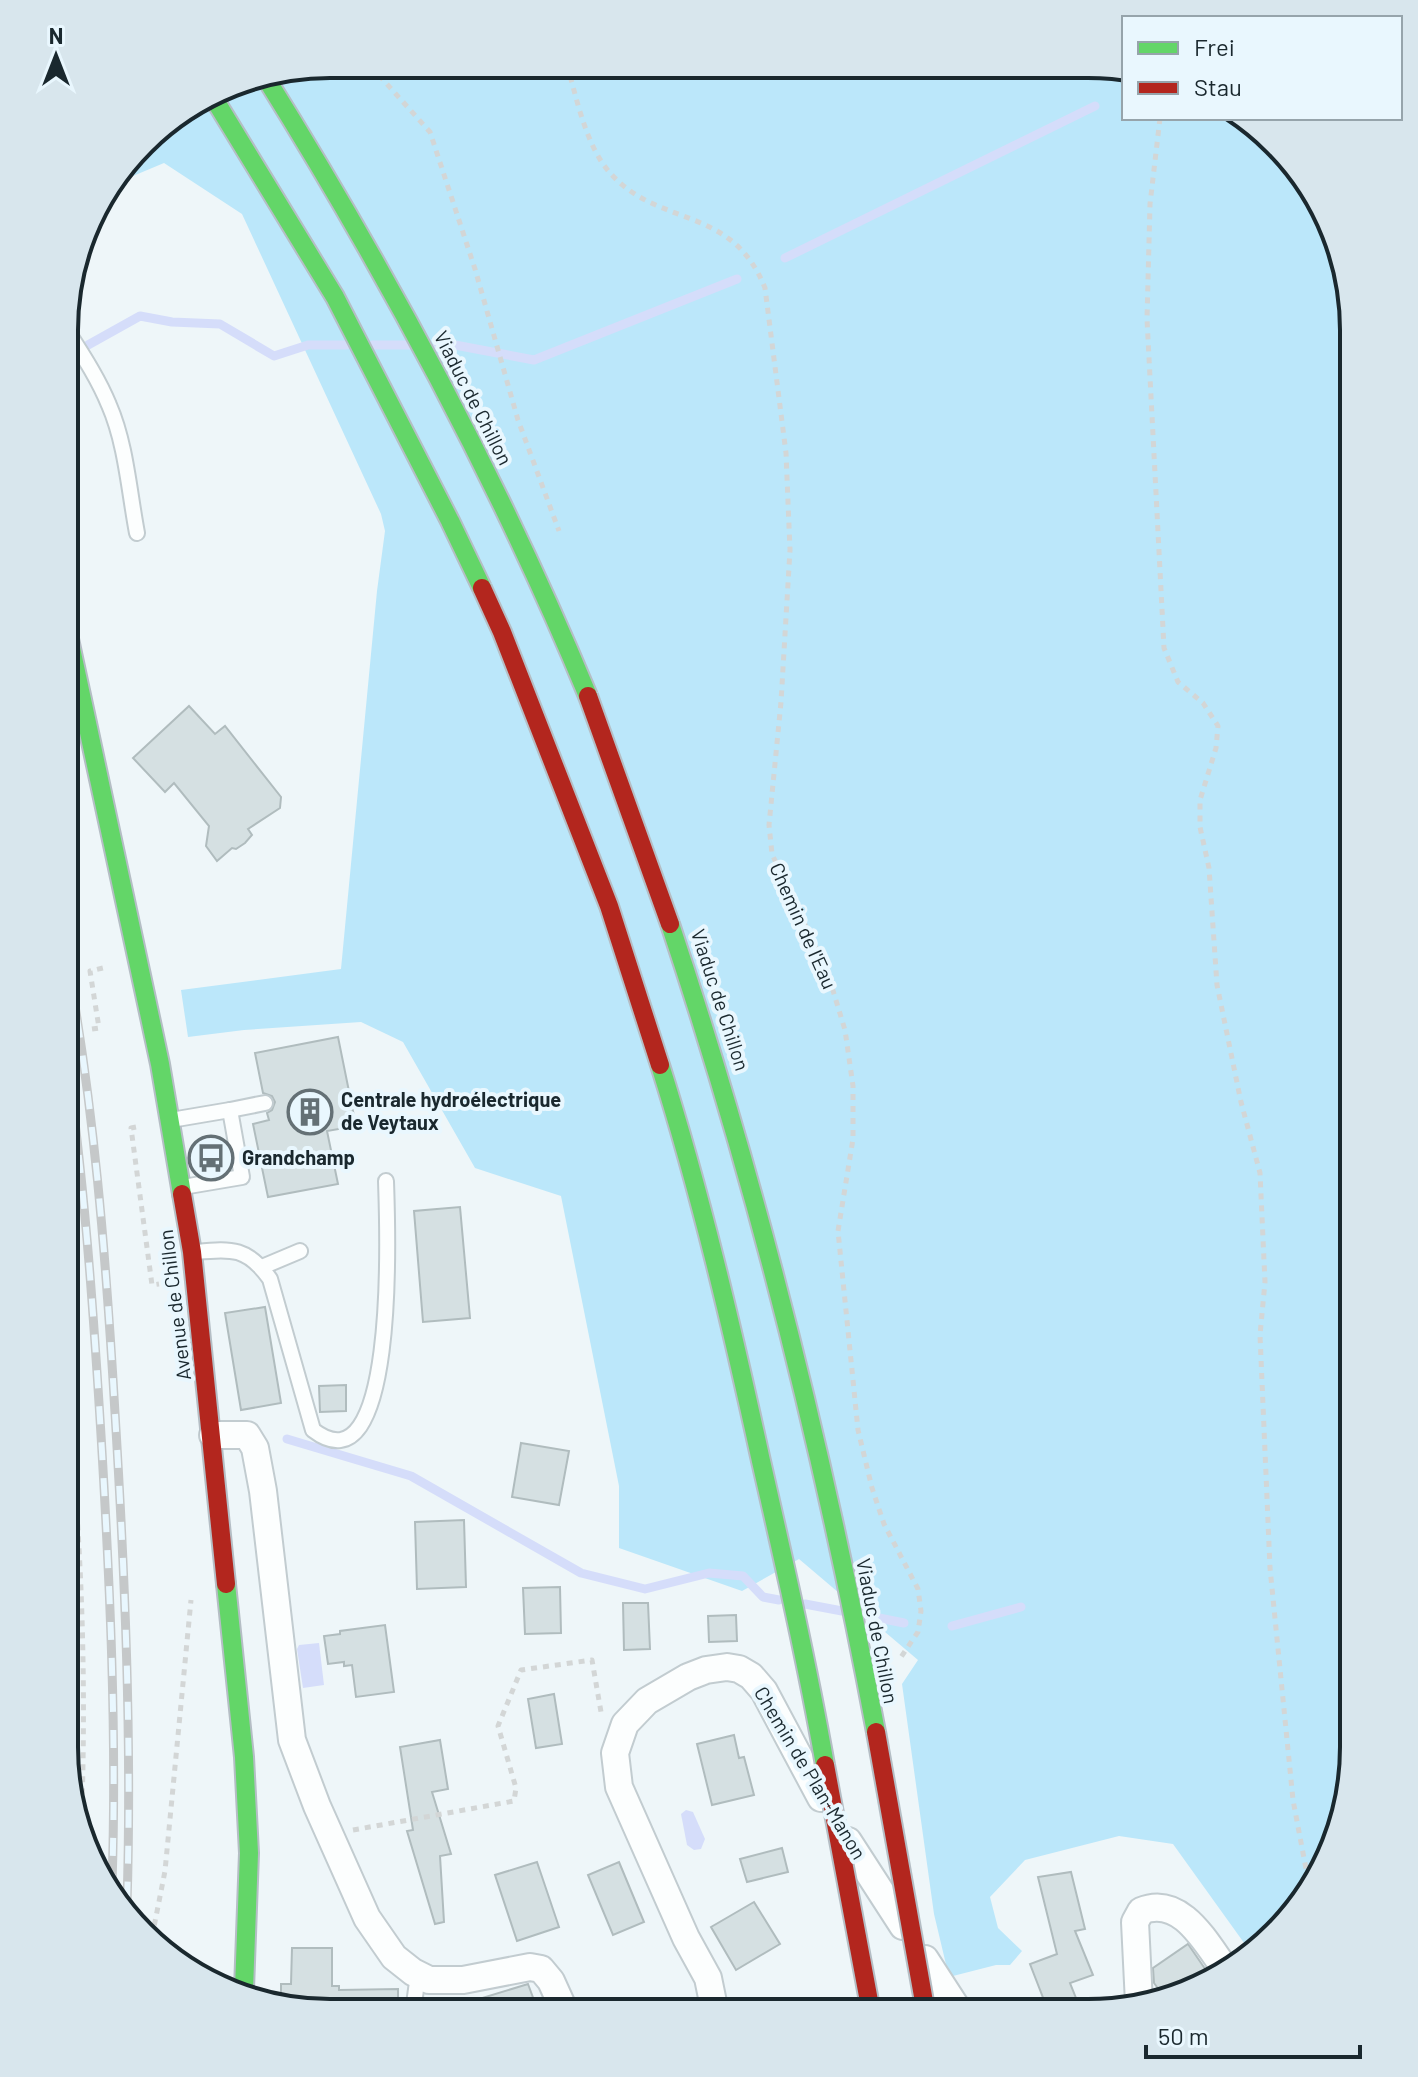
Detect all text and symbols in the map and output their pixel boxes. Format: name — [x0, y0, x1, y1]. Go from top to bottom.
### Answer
north arrow — [16, 16, 96, 96]
legend — [1122, 16, 1402, 120]
text: N — [49, 22, 63, 48]
text: Frei — [1194, 32, 1235, 61]
text: Stau — [1194, 72, 1242, 101]
street label: Viaduc de Chillon — [430, 326, 518, 469]
street label: Chemin de l'Eau — [765, 859, 842, 992]
street label: Viaduc de Chillon — [687, 926, 755, 1074]
place label: Centrale hydroélectrique de Veytaux — [341, 1087, 561, 1134]
building icon: Centrale hydroélectrique de Veytaux — [286, 1088, 334, 1136]
bus stop icon: Grandchamp — [187, 1134, 235, 1182]
place label: Grandchamp — [242, 1145, 355, 1169]
street label: Avenue de Chillon — [153, 1228, 195, 1382]
street label: Viaduc de Chillon — [852, 1556, 904, 1706]
street label: Chemin de Plan-Manon — [750, 1682, 872, 1863]
scale bar — [1146, 2009, 1360, 2059]
text: 50 m — [1158, 2021, 1209, 2050]

